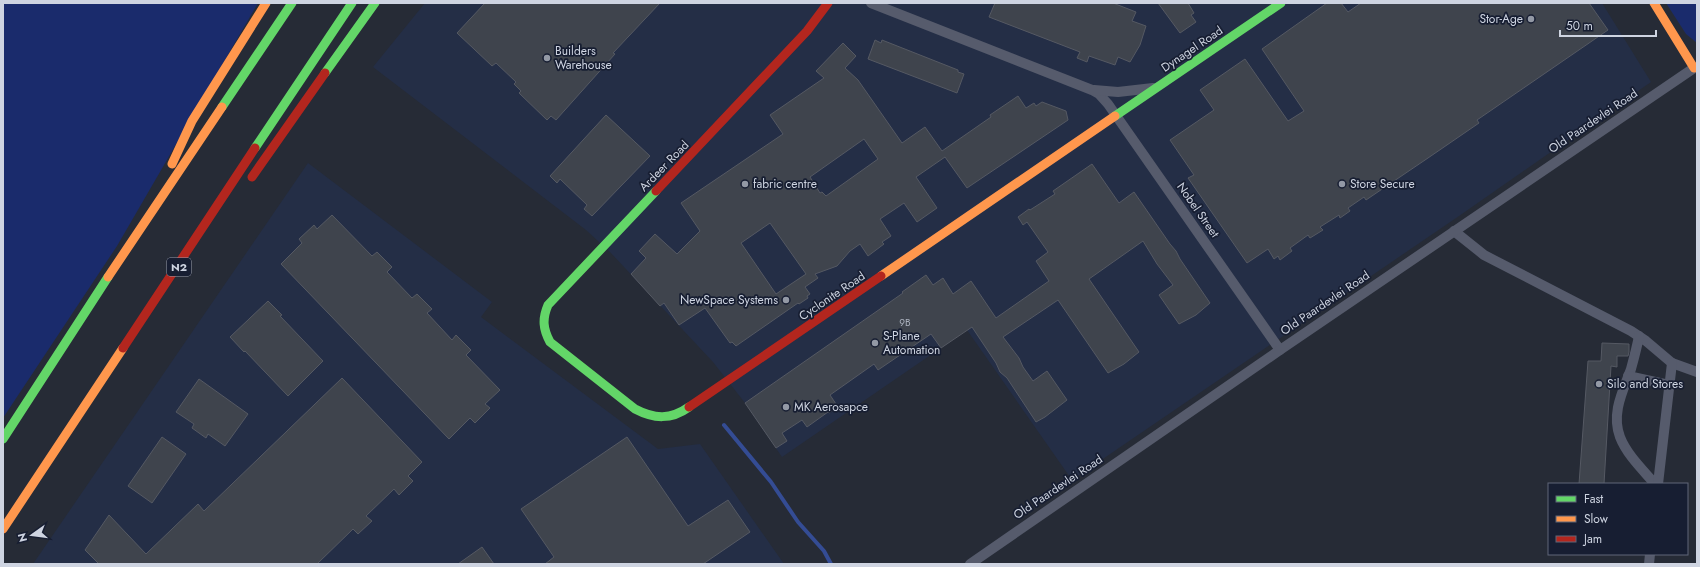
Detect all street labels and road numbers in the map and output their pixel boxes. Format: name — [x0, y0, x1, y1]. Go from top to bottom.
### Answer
street label: Dynagel Road — [1158, 22, 1226, 76]
street label: Old Paardevlei Road — [1545, 84, 1641, 158]
street label: Ardeer Road — [635, 136, 693, 196]
street label: Nobel Street — [1172, 179, 1224, 241]
road number: N2 — [167, 258, 191, 276]
street label: Old Paardevlei Road — [1277, 266, 1373, 340]
street label: Cyclonite Road — [795, 267, 869, 325]
street label: Old Paardevlei Road — [1010, 450, 1106, 524]

